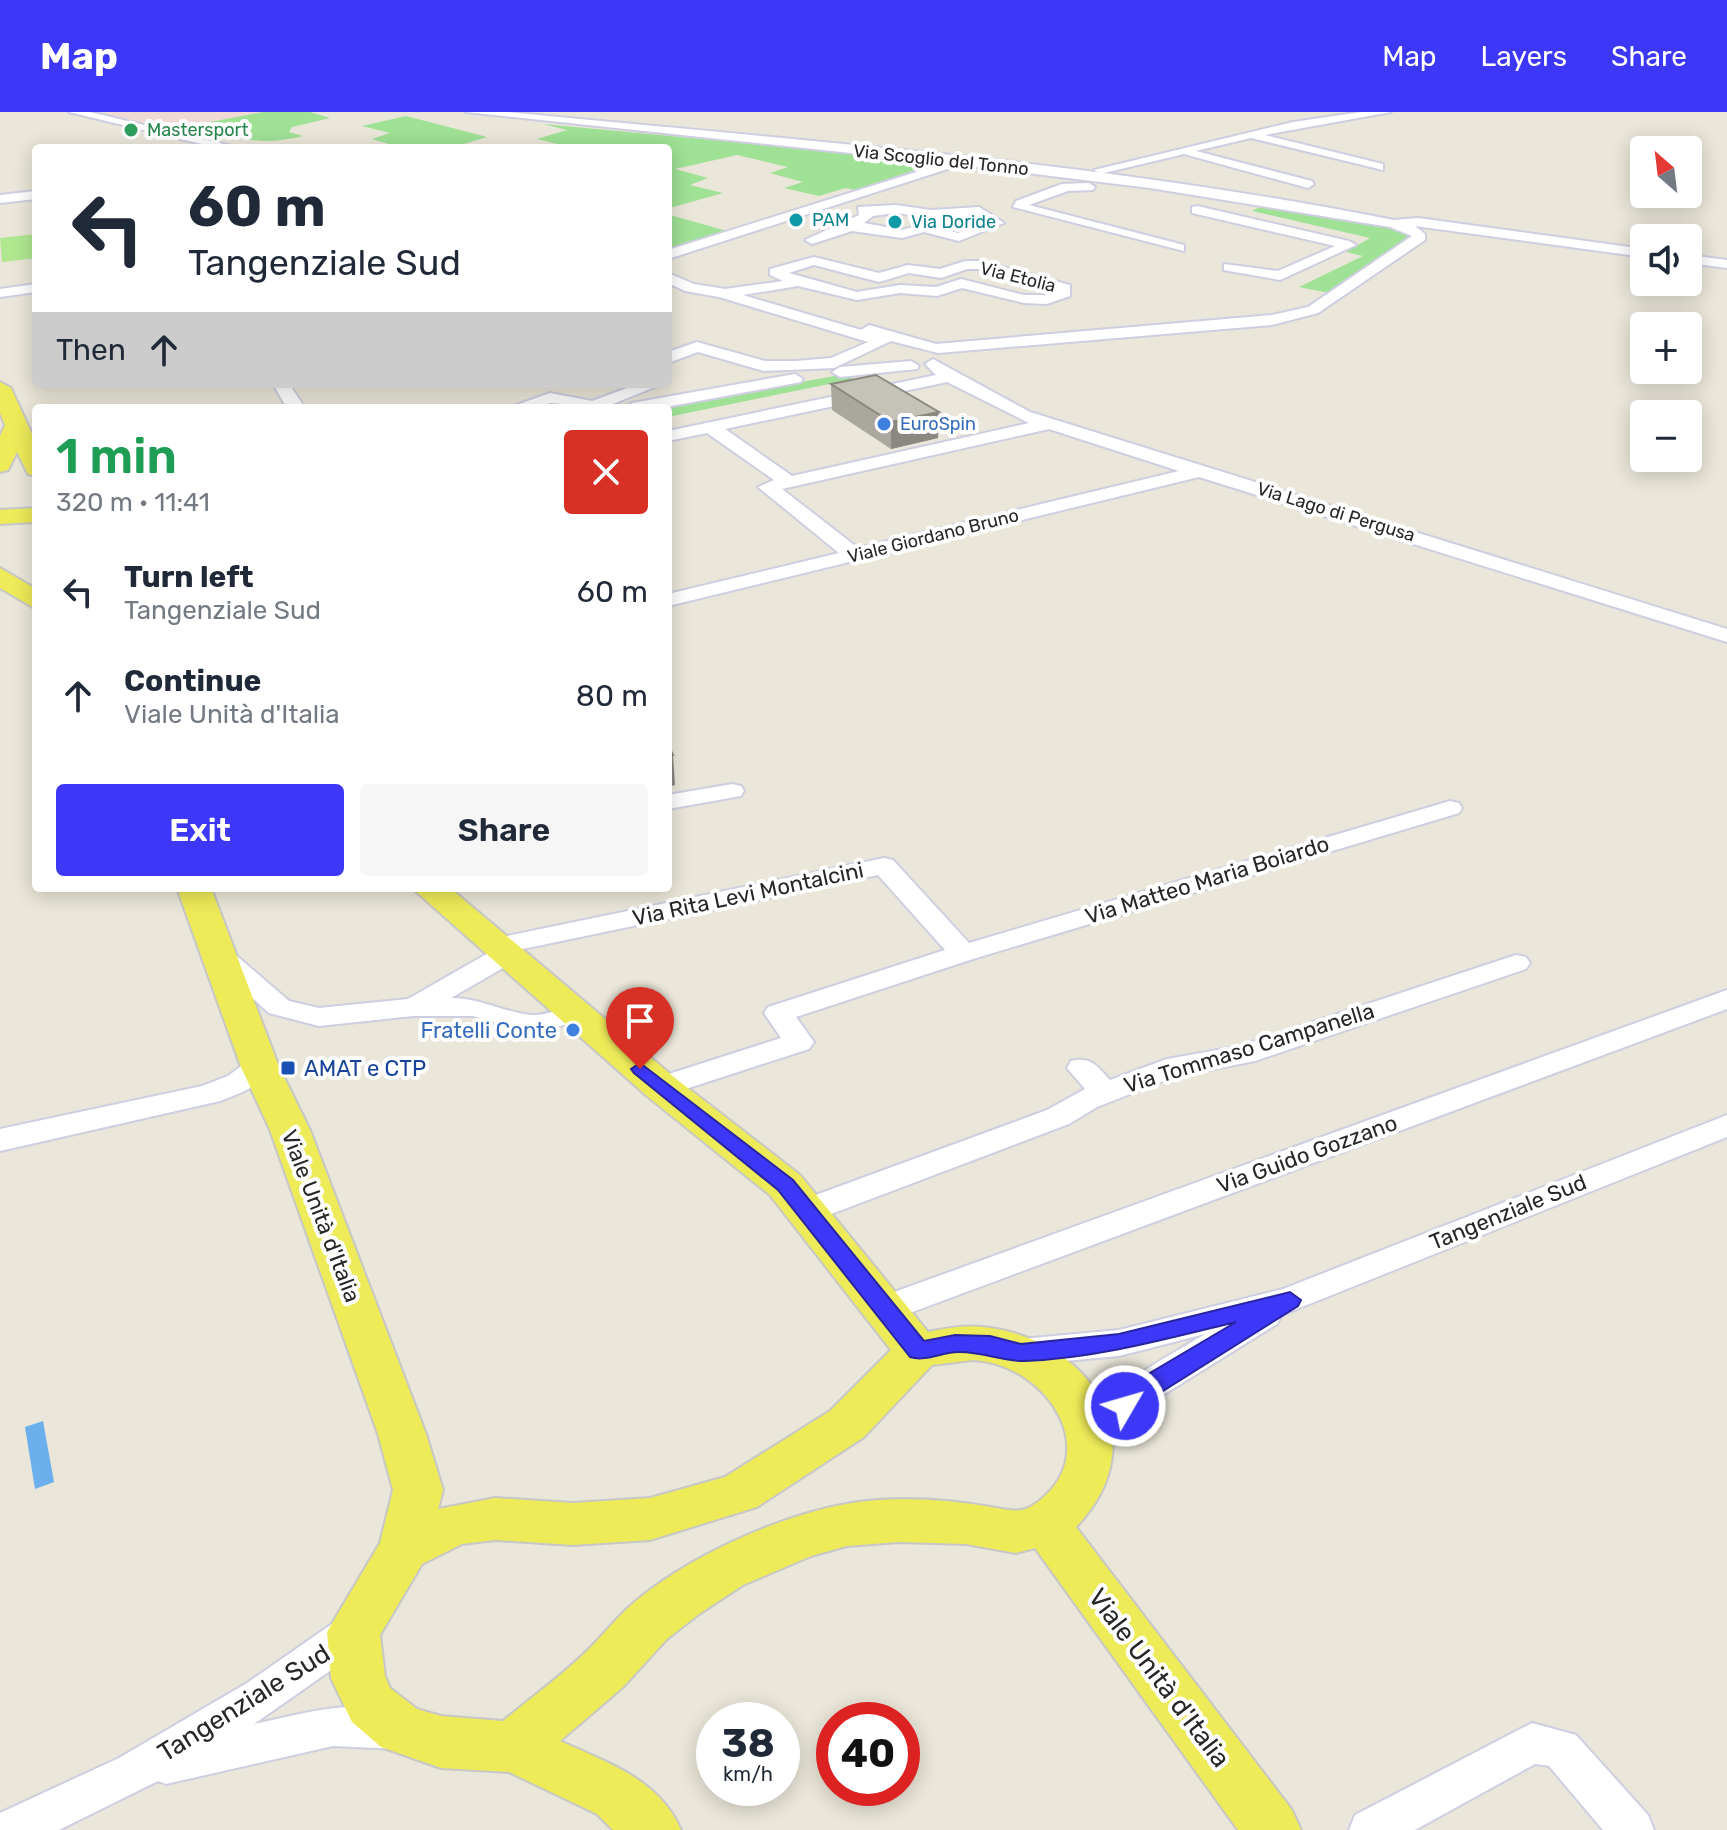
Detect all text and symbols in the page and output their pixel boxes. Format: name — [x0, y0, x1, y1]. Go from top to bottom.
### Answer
text: Map — [40, 33, 118, 79]
text: Map — [1382, 40, 1437, 73]
text: Layers — [1481, 40, 1567, 73]
text: Share — [1611, 40, 1687, 73]
place label: Mastersport — [147, 119, 248, 141]
marker: Mastersport — [122, 121, 140, 139]
north arrow — [1630, 136, 1702, 208]
map controls — [1630, 136, 1702, 472]
street label: Via Scoglio del Tonno — [852, 140, 1030, 180]
text: 60 m — [188, 174, 326, 240]
icon: left — [56, 176, 160, 280]
place label: PAM — [812, 209, 849, 231]
marker: PAM — [787, 211, 805, 229]
place label: Via Doride — [911, 211, 996, 233]
marker: Via Doride — [886, 213, 904, 231]
button: sound — [1630, 224, 1702, 296]
text: Tangenziale Sud — [188, 241, 461, 284]
street label: Via Etolia — [978, 257, 1058, 297]
button: + — [1630, 312, 1702, 384]
icon: ahead — [142, 328, 186, 372]
text: Then — [56, 332, 126, 368]
button: − — [1630, 400, 1702, 472]
place label: EuroSpin — [900, 413, 976, 435]
marker: EuroSpin — [875, 415, 893, 433]
text: 1 min — [56, 428, 177, 485]
button: close — [564, 430, 648, 514]
street label: Via Lago di Pergusa — [1254, 477, 1418, 547]
text: 320 m · 11:41 — [56, 487, 210, 518]
street label: Viale Giordano Bruno — [845, 504, 1021, 568]
text: Turn left — [124, 559, 254, 595]
icon: left — [56, 570, 100, 614]
text: 60 m — [577, 574, 648, 610]
text: Tangenziale Sud — [124, 595, 321, 626]
text: Continue — [124, 663, 261, 699]
icon: ahead — [56, 674, 100, 718]
text: 80 m — [576, 678, 648, 714]
text: Viale Unità d'Italia — [124, 699, 340, 730]
button: Exit — [56, 784, 344, 876]
button: Share — [360, 784, 648, 876]
street label: Via Matteo Maria Boiardo — [1082, 830, 1332, 930]
street label: Via Rita Levi Montalcini — [630, 856, 866, 932]
pin — [606, 987, 674, 1069]
street label: Via Tommaso Campanella — [1120, 997, 1378, 1099]
icon: arrive — [618, 999, 662, 1043]
place label: Fratelli Conte — [421, 1017, 557, 1044]
marker: Fratelli Conte — [564, 1021, 582, 1039]
place label: AMAT e CTP — [304, 1055, 426, 1082]
marker: AMAT e CTP — [279, 1059, 297, 1077]
street label: Via Guido Gozzano — [1213, 1109, 1401, 1199]
street label: Viale Unità d'Italia — [276, 1126, 366, 1306]
street label: Tangenziale Sud — [1426, 1168, 1590, 1256]
position arrow — [1083, 1364, 1167, 1448]
street label: Viale Unità d'Italia — [1082, 1583, 1236, 1773]
street label: Tangenziale Sud — [152, 1638, 336, 1768]
speed limit sign: 40 — [816, 1702, 920, 1806]
text: 38 — [721, 1720, 775, 1767]
text: km/h — [723, 1762, 773, 1786]

